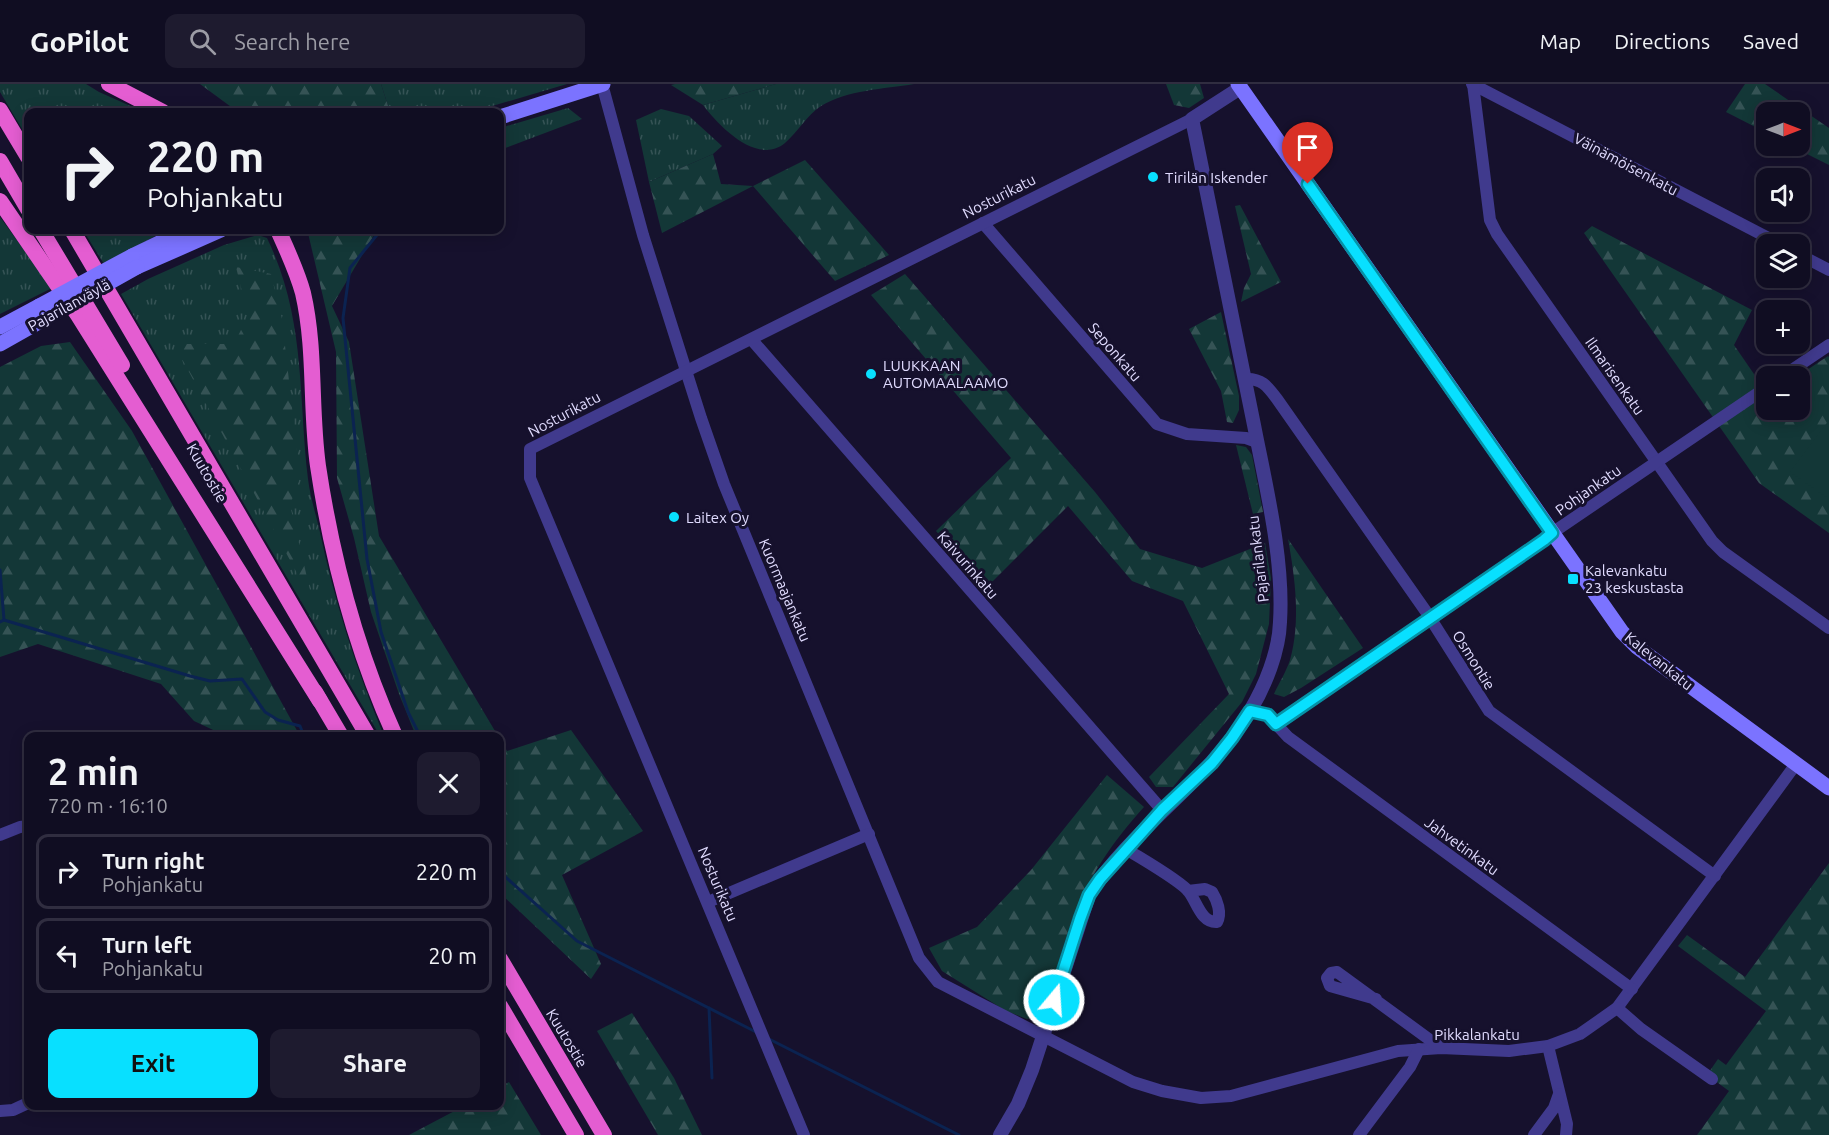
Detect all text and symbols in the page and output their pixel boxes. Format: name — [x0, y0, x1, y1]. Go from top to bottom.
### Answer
search box — [165, 14, 585, 68]
icon: search — [186, 25, 219, 58]
text: GoPilot — [30, 26, 129, 57]
text: Search here — [234, 29, 350, 54]
text: Map — [1540, 29, 1581, 53]
text: Directions — [1614, 29, 1710, 53]
text: Saved — [1743, 29, 1799, 53]
north arrow — [1756, 102, 1810, 156]
map controls — [1756, 102, 1810, 420]
pin — [1282, 122, 1333, 184]
street label: Väinämöisenkatu — [1571, 129, 1681, 199]
icon: arrive — [1291, 131, 1324, 164]
icon: right — [48, 132, 126, 210]
text: 220 m — [147, 133, 264, 180]
button: sound — [1756, 168, 1810, 222]
place label: Tirilän Iskender — [1165, 169, 1268, 186]
street label: Nosturikatu — [960, 170, 1038, 222]
marker: Tirilän Iskender — [1146, 170, 1160, 184]
text: Pohjankatu — [147, 182, 283, 212]
button: layers — [1756, 234, 1810, 288]
street label: Pajarilanväylä — [25, 275, 113, 335]
button: + — [1756, 300, 1810, 354]
street label: Seponkatu — [1085, 319, 1145, 385]
street label: Ilmarisenkatu — [1582, 334, 1648, 418]
place label: LUUKKAAN AUTOMAALAAMO — [883, 357, 1008, 391]
button: − — [1756, 366, 1810, 420]
marker: LUUKKAAN AUTOMAALAAMO — [864, 367, 878, 381]
street label: Nosturikatu — [525, 388, 603, 440]
street label: Kuutostie — [183, 441, 231, 505]
street label: Pohjankatu — [1552, 461, 1624, 519]
place label: Laitex Oy — [686, 509, 749, 526]
marker: Laitex Oy — [667, 510, 681, 524]
street label: Pajarilankatu — [1244, 515, 1272, 603]
street label: Kaivurinkatu — [934, 528, 1002, 602]
street label: Kuormaajankatu — [756, 536, 814, 644]
place label: Kalevankatu 23 keskustasta — [1585, 562, 1684, 596]
marker: Kalevankatu 23 keskustasta — [1566, 572, 1580, 586]
street label: Osmontie — [1449, 627, 1499, 693]
street label: Kalevankatu — [1622, 628, 1696, 694]
text: 2 min — [48, 751, 139, 792]
button: close — [417, 752, 480, 815]
text: 720 m · 16:10 — [48, 794, 168, 817]
street label: Jahvetinkatu — [1422, 814, 1502, 878]
street label: Nosturikatu — [695, 844, 741, 924]
text: Turn right — [102, 848, 204, 873]
icon: right — [51, 855, 84, 888]
text: 220 m — [416, 859, 477, 884]
text: Pohjankatu — [102, 873, 203, 896]
text: Turn left — [102, 932, 192, 957]
icon: left — [51, 939, 84, 972]
text: 20 m — [428, 943, 477, 968]
text: Pohjankatu — [102, 957, 203, 980]
position arrow — [1022, 968, 1086, 1032]
street label: Kuutostie — [543, 1006, 591, 1070]
street label: Pikkalankatu — [1434, 1026, 1520, 1043]
button: Exit — [48, 1029, 258, 1098]
button: Share — [270, 1029, 480, 1098]

